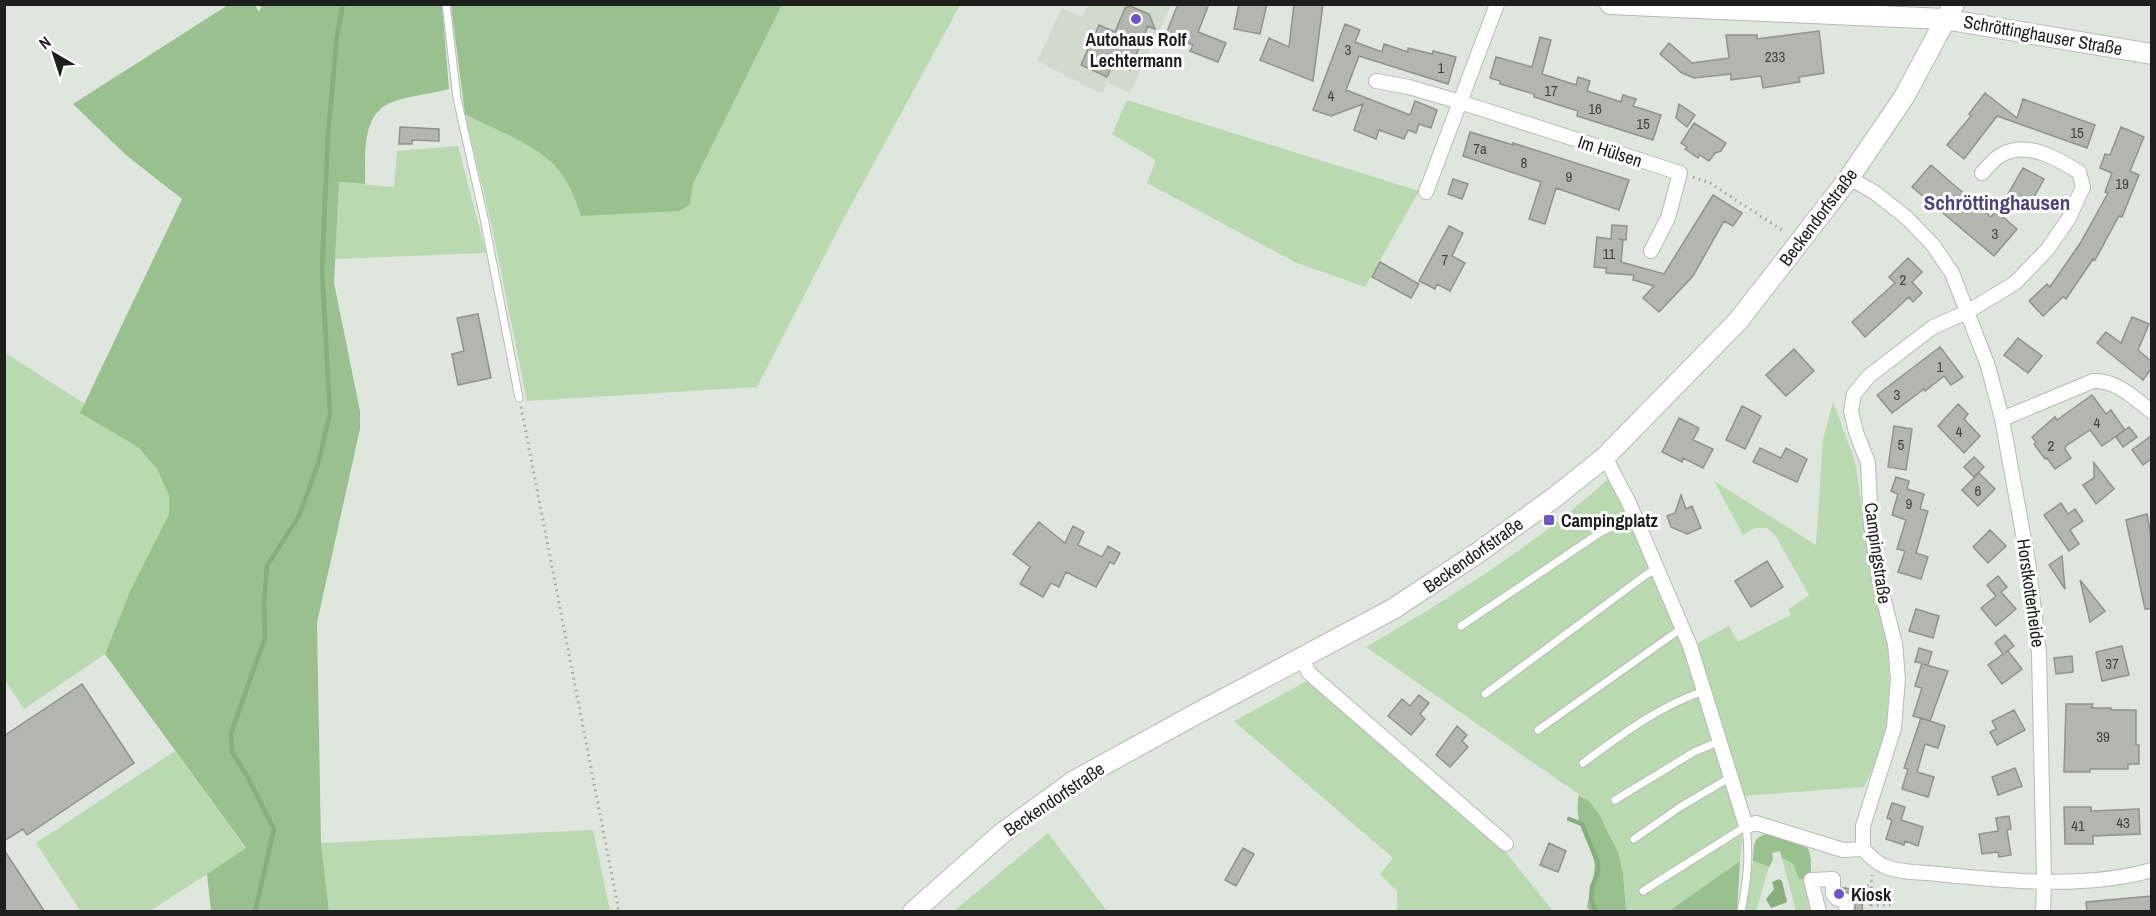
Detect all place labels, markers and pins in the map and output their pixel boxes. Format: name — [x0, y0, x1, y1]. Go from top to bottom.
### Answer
marker: Autohaus Rolf Lechtermann — [1129, 12, 1143, 26]
place label: Autohaus Rolf Lechtermann — [1086, 27, 1187, 73]
place label: Campingplatz — [1561, 508, 1658, 533]
marker: Campingplatz — [1542, 513, 1556, 527]
place label: Kiosk — [1851, 882, 1892, 907]
marker: Kiosk — [1832, 887, 1846, 901]

